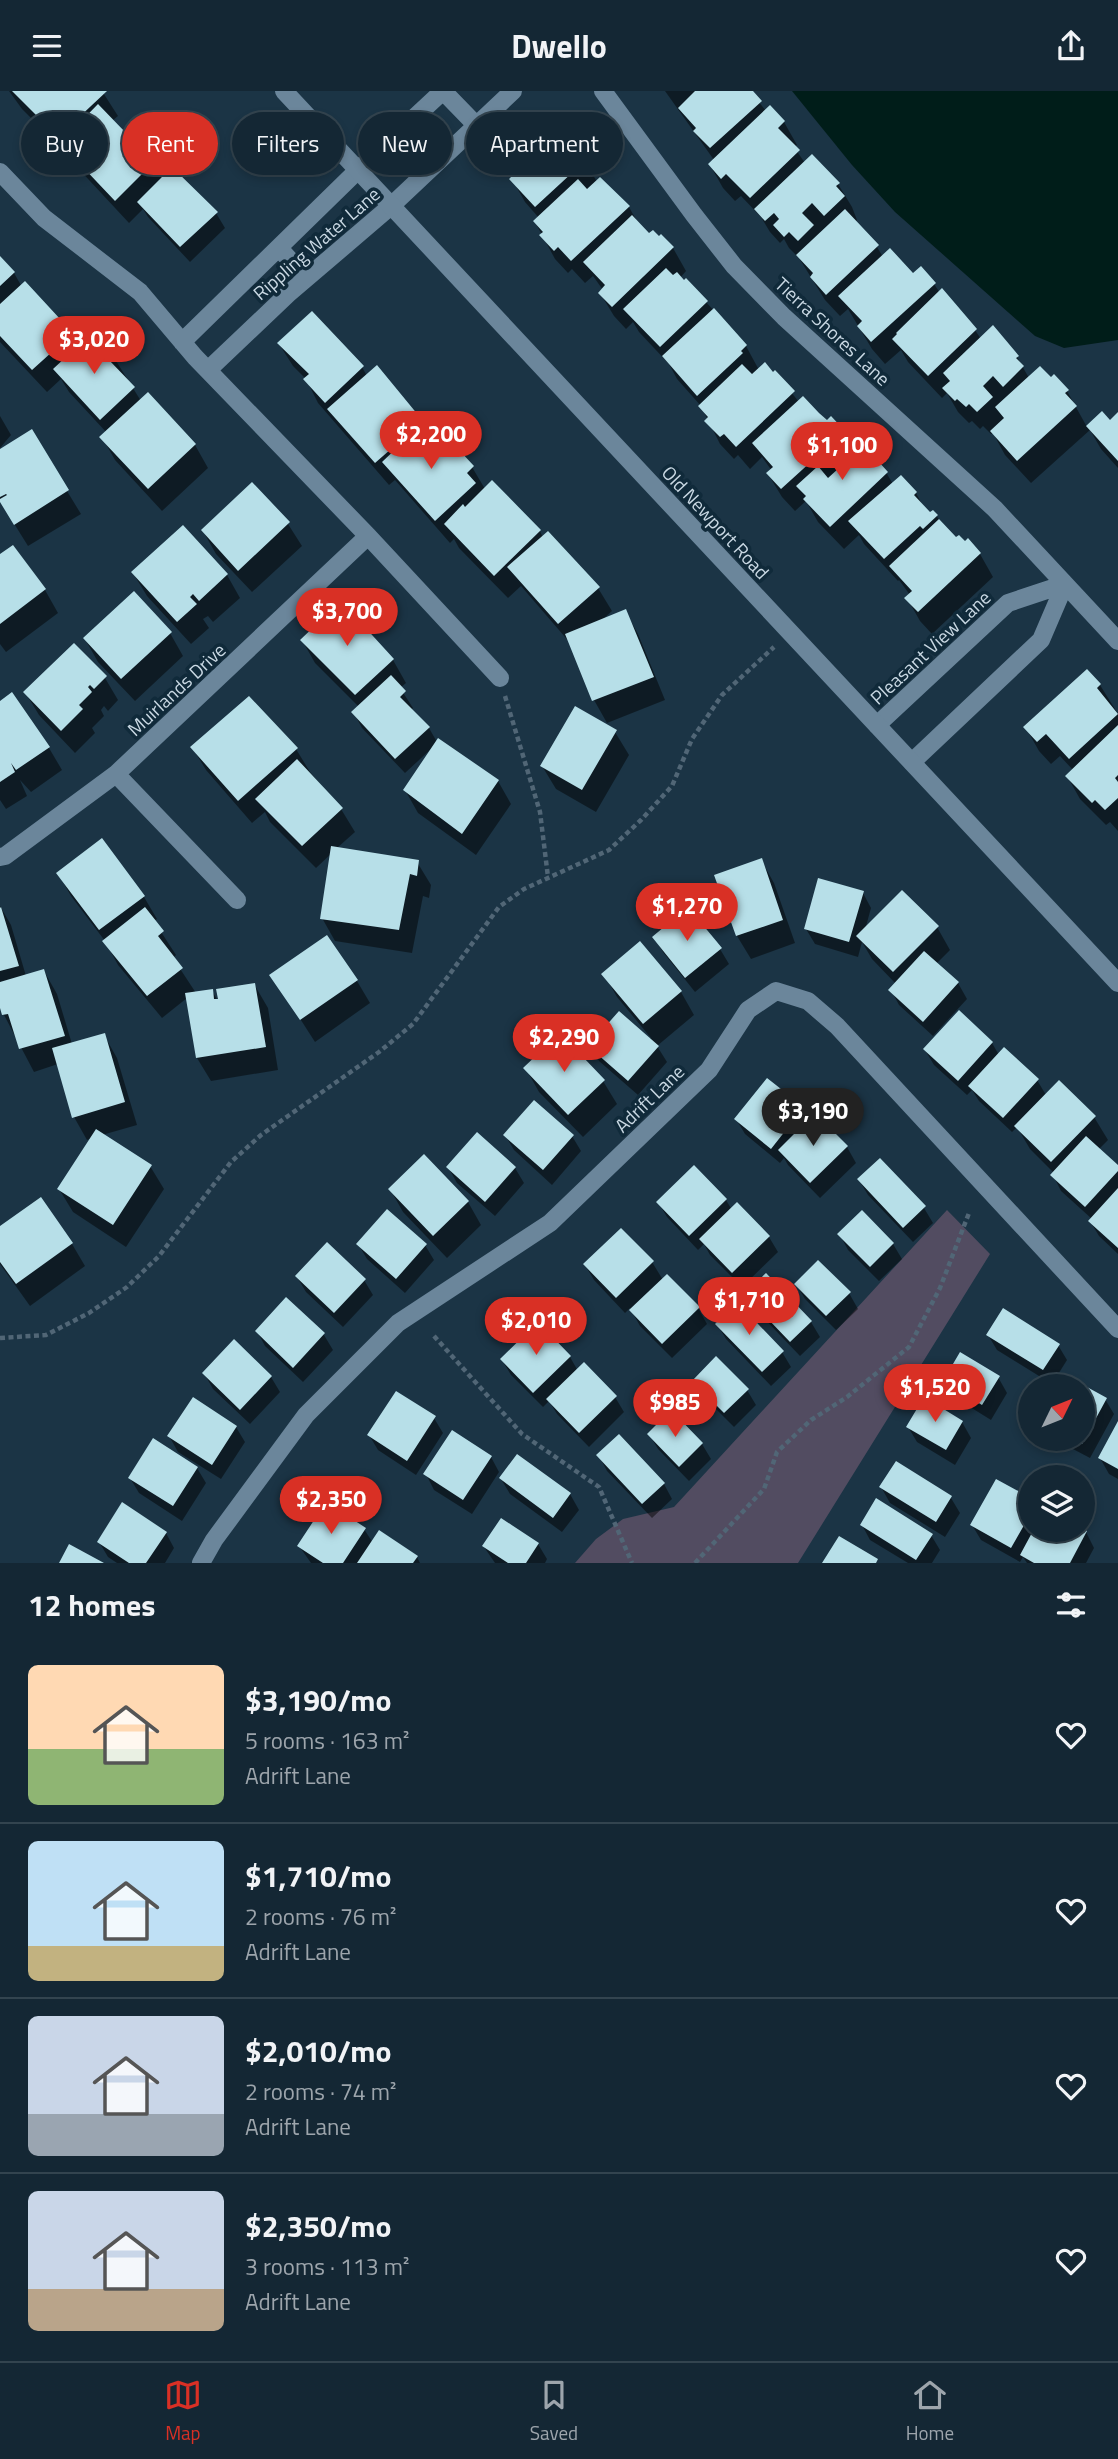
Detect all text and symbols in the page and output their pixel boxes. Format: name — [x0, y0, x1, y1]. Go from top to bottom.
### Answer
text: Dwello — [511, 22, 607, 70]
icon: menu — [28, 27, 66, 65]
icon: share — [1052, 27, 1090, 65]
chip: Buy — [21, 112, 108, 175]
chip: Rent — [122, 112, 218, 175]
chip: Filters — [232, 112, 344, 175]
chip: New — [358, 112, 452, 175]
chip: Apartment — [466, 112, 623, 175]
street label: Rippling Water Lane — [246, 180, 386, 306]
street label: Tierra Shores Lane — [769, 270, 897, 392]
pin: $3,020 — [37, 317, 151, 376]
text: $3,020 — [59, 321, 129, 356]
pin: $2,200 — [374, 411, 488, 471]
text: $2,200 — [396, 416, 466, 451]
pin: $1,100 — [785, 423, 899, 482]
text: $1,100 — [807, 427, 877, 462]
street label: Old Newport Road — [655, 459, 777, 585]
street label: Pleasant View Lane — [863, 583, 997, 711]
pin: $3,700 — [290, 589, 404, 648]
text: $3,700 — [312, 593, 382, 628]
street label: Muirlands Drive — [120, 636, 232, 742]
pin: $1,270 — [630, 883, 744, 943]
text: $1,270 — [652, 888, 722, 923]
pin: $2,290 — [507, 1014, 621, 1074]
text: $2,290 — [529, 1019, 599, 1054]
street label: Adrift Lane — [607, 1057, 691, 1139]
pin: $3,190 — [756, 1089, 870, 1148]
text: $3,190 — [778, 1093, 848, 1128]
pin: $1,710 — [692, 1277, 806, 1337]
text: $1,710 — [714, 1282, 784, 1317]
pin: $2,010 — [479, 1297, 593, 1357]
text: $2,010 — [501, 1302, 571, 1337]
pin: $1,520 — [878, 1365, 992, 1424]
text: $1,520 — [900, 1369, 970, 1404]
north arrow — [1018, 1374, 1096, 1451]
map controls — [1018, 1374, 1095, 1542]
pin: $985 — [634, 1379, 716, 1439]
text: $985 — [649, 1384, 701, 1419]
button: layers — [1018, 1465, 1095, 1542]
pin: $2,350 — [274, 1477, 388, 1536]
text: $2,350 — [296, 1481, 366, 1516]
text: 12 homes — [28, 1582, 155, 1628]
icon: filters — [1052, 1586, 1090, 1624]
text: $3,190/mo — [245, 1677, 391, 1723]
icon: home — [84, 1693, 168, 1777]
icon: heart — [1052, 1716, 1090, 1754]
text: 5 rooms · 163 m² — [245, 1723, 409, 1758]
text: Adrift Lane — [245, 1758, 351, 1793]
text: $1,710/mo — [245, 1853, 391, 1899]
icon: home — [84, 1869, 168, 1953]
icon: heart — [1052, 1892, 1090, 1930]
text: 2 rooms · 76 m² — [245, 1899, 396, 1934]
text: Adrift Lane — [245, 1934, 351, 1969]
text: $2,010/mo — [245, 2028, 391, 2074]
icon: home — [84, 2044, 168, 2128]
icon: heart — [1052, 2067, 1090, 2105]
text: 2 rooms · 74 m² — [245, 2074, 396, 2109]
text: Adrift Lane — [245, 2109, 351, 2144]
text: $2,350/mo — [245, 2203, 391, 2249]
icon: home — [84, 2219, 168, 2303]
icon: heart — [1052, 2242, 1090, 2280]
text: 3 rooms · 113 m² — [245, 2249, 409, 2284]
text: Adrift Lane — [245, 2284, 351, 2319]
tab: Map — [164, 2376, 202, 2447]
tab: Saved — [530, 2376, 578, 2447]
tab: Home — [906, 2376, 954, 2447]

